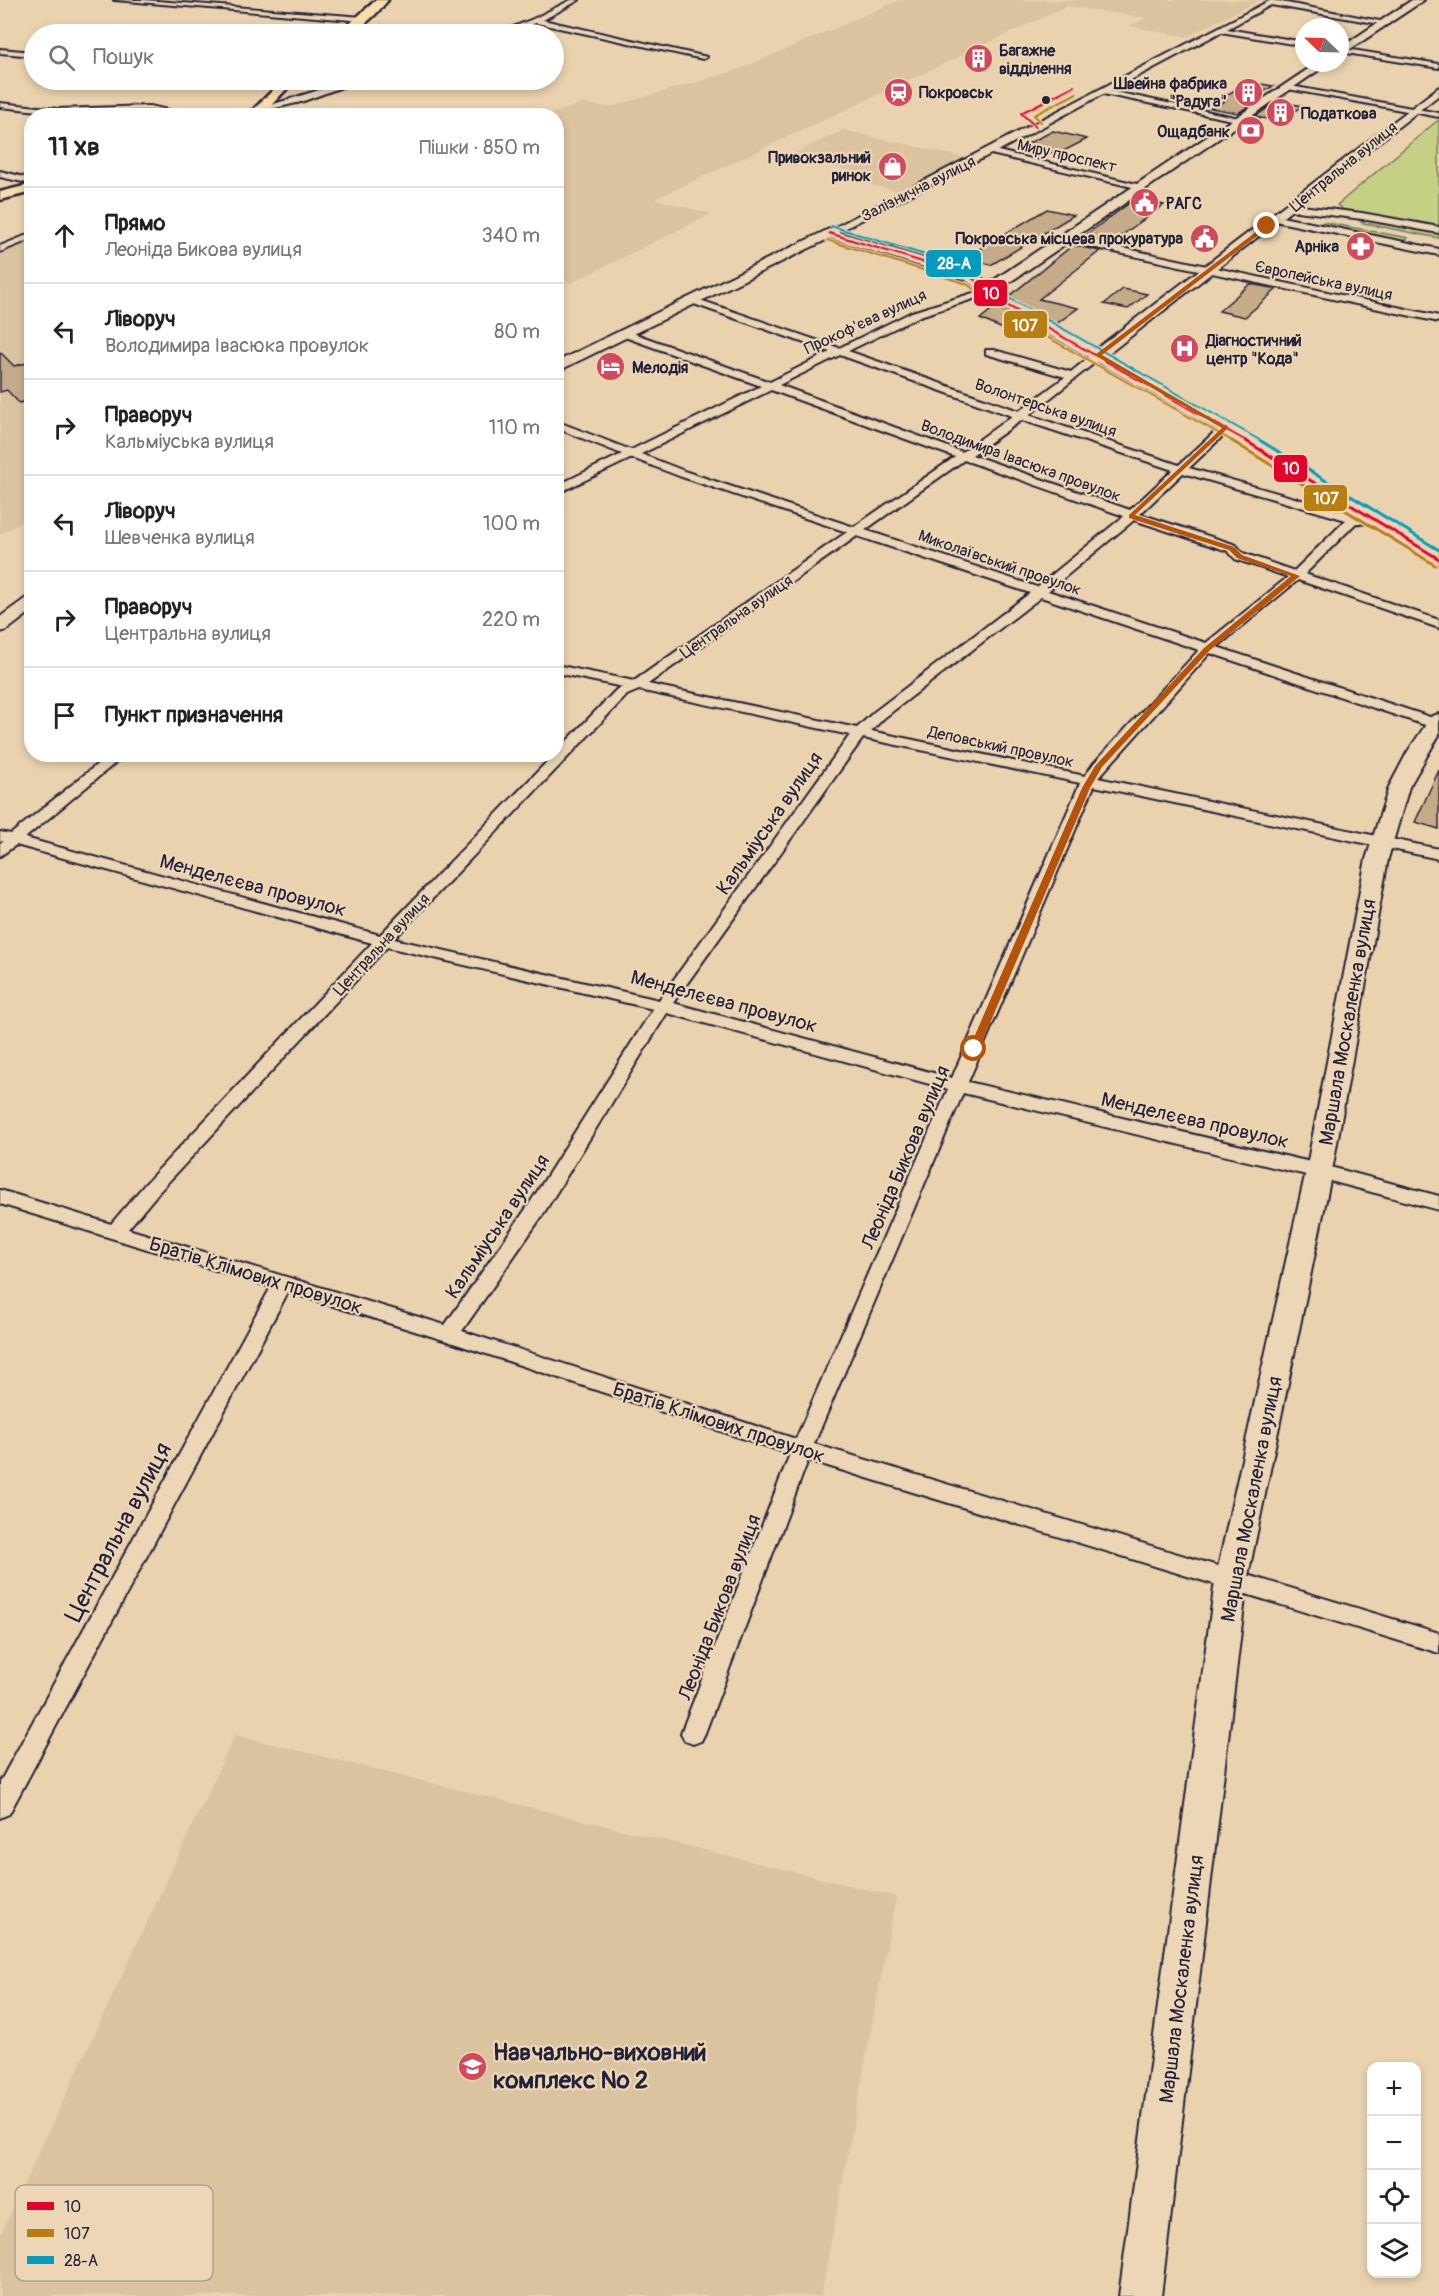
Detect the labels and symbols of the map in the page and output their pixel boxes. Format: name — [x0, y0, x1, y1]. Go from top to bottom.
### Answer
north arrow — [1295, 18, 1349, 72]
place label: Багажне відділення — [999, 41, 1072, 79]
building icon: Багажне відділення — [962, 43, 994, 75]
place label: Швейна фабрика "Радуга" — [1113, 74, 1228, 112]
station icon: Покровськ — [882, 76, 914, 108]
building icon: Швейна фабрика "Радуга" — [1232, 76, 1264, 108]
place label: Покровськ — [919, 83, 993, 103]
unlabelled marker — [1040, 94, 1052, 106]
building icon: Податкова — [1264, 97, 1296, 129]
place label: Податкова — [1301, 104, 1377, 124]
bank icon: Ощадбанк — [1235, 115, 1267, 147]
street label: Центральна вулиця — [1286, 117, 1401, 216]
place label: Ощадбанк — [1157, 122, 1230, 142]
street label: Миру проспект — [1015, 135, 1118, 177]
place label: Привокзальний ринок — [768, 148, 871, 186]
shop icon: Привокзальний ринок — [876, 150, 908, 182]
street label: Залізнична вулиця — [858, 151, 979, 226]
public building icon: РАГС — [1129, 187, 1161, 219]
place label: РАГС — [1166, 194, 1202, 214]
route end — [1253, 212, 1279, 238]
public building icon: Покровська місцева прокуратура — [1188, 222, 1220, 254]
place label: Покровська місцева прокуратура — [955, 229, 1184, 249]
pharmacy icon: Арніка — [1344, 230, 1376, 262]
place label: Арніка — [1295, 237, 1340, 257]
line badge: 28-А — [925, 249, 982, 278]
text: 28-А — [937, 254, 972, 274]
street label: Європейська вулиця — [1253, 257, 1394, 305]
line badge: 10 — [973, 279, 1008, 307]
text: 10 — [982, 284, 1000, 304]
street label: Прокоф'єва вулиця — [801, 285, 930, 359]
line badge: 107 — [1003, 310, 1048, 339]
text: 107 — [1012, 316, 1038, 336]
place label: Діагностичний центр "Кода" — [1205, 331, 1302, 369]
hospital icon: Діагностичний центр "Кода" — [1169, 333, 1201, 365]
hotel icon: Мелодія — [595, 351, 627, 383]
place label: Мелодія — [632, 358, 689, 378]
street label: Волонтерська вулиця — [972, 374, 1119, 442]
street label: Володимира Івасюка провулок — [918, 415, 1123, 506]
line badge: 10 — [1273, 454, 1308, 483]
text: 10 — [1282, 459, 1300, 479]
line badge: 107 — [1303, 484, 1348, 512]
text: 107 — [1313, 489, 1339, 509]
street label: Миколаївський провулок — [916, 526, 1084, 600]
street label: Центральна вулиця — [676, 571, 797, 663]
street label: Деповський провулок — [925, 722, 1075, 772]
street label: Кальміуська вулиця — [711, 747, 828, 900]
street label: Менделєєва провулок — [157, 849, 349, 922]
street label: Центральна вулиця — [329, 889, 434, 1000]
street label: Маршала Москаленка вулиця — [1313, 897, 1381, 1147]
street label: Менделєєва провулок — [628, 965, 820, 1038]
route start — [960, 1035, 986, 1061]
street label: Леоніда Бикова вулиця — [855, 1062, 955, 1254]
street label: Менделєєва провулок — [1099, 1087, 1291, 1154]
street label: Кальміуська вулиця — [440, 1149, 555, 1303]
street label: Братів Клімових провулок — [146, 1231, 365, 1320]
street label: Маршала Москаленка вулиця — [1215, 1374, 1288, 1624]
street label: Братів Клімових провулок — [610, 1376, 828, 1469]
street label: Центральна вулиця — [59, 1438, 178, 1627]
street label: Леоніда Бикова вулиця — [672, 1511, 766, 1705]
street label: Маршала Москаленка вулиця — [1154, 1854, 1209, 2105]
place label: Навчально-виховний комплекс № 2 — [493, 2038, 707, 2095]
school or university icon: Навчально-виховний комплекс № 2 — [456, 2050, 488, 2082]
legend — [15, 2185, 213, 2281]
text: 10 — [64, 2197, 81, 2217]
text: 107 — [64, 2224, 90, 2244]
text: 28-А — [64, 2251, 98, 2271]

